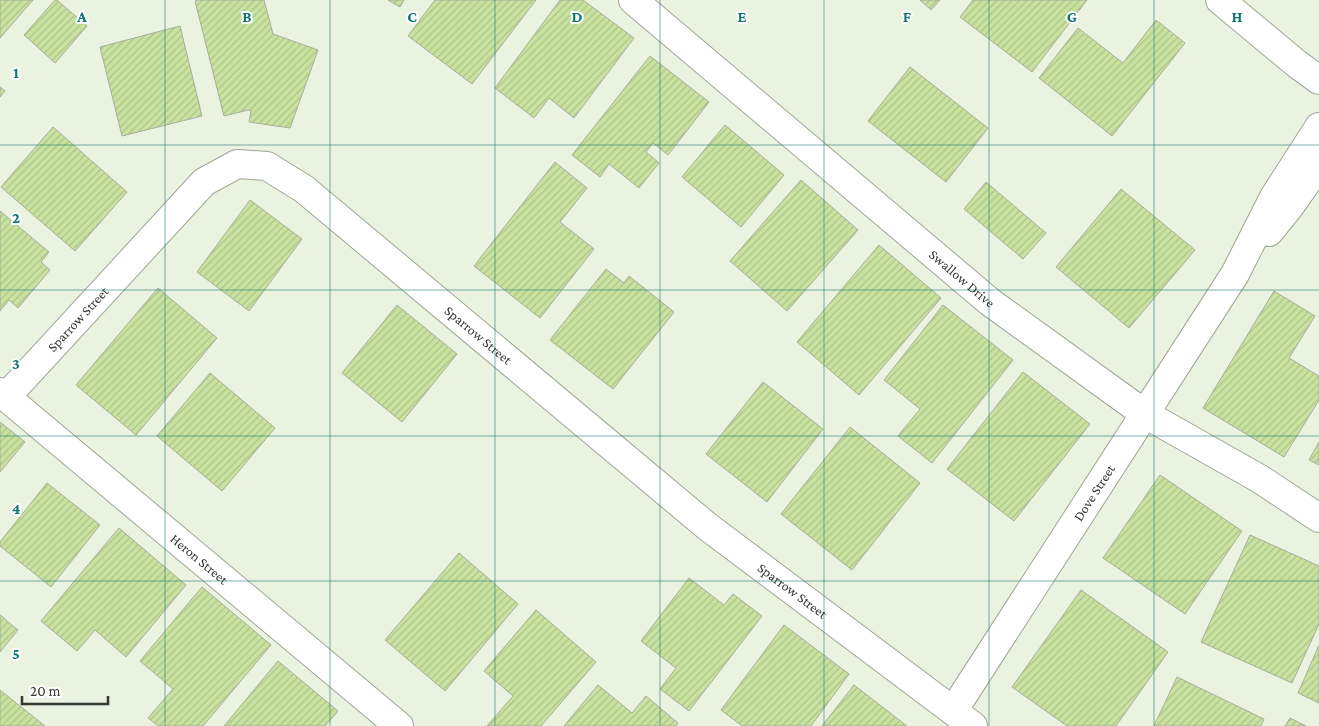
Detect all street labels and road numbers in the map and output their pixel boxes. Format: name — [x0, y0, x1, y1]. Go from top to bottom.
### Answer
street label: Swallow Drive — [926, 246, 998, 311]
street label: Sparrow Street — [44, 283, 112, 355]
street label: Sparrow Street — [442, 302, 516, 368]
street label: Dove Street — [1070, 461, 1118, 524]
street label: Heron Street — [167, 530, 232, 588]
street label: Sparrow Street — [755, 559, 831, 622]

